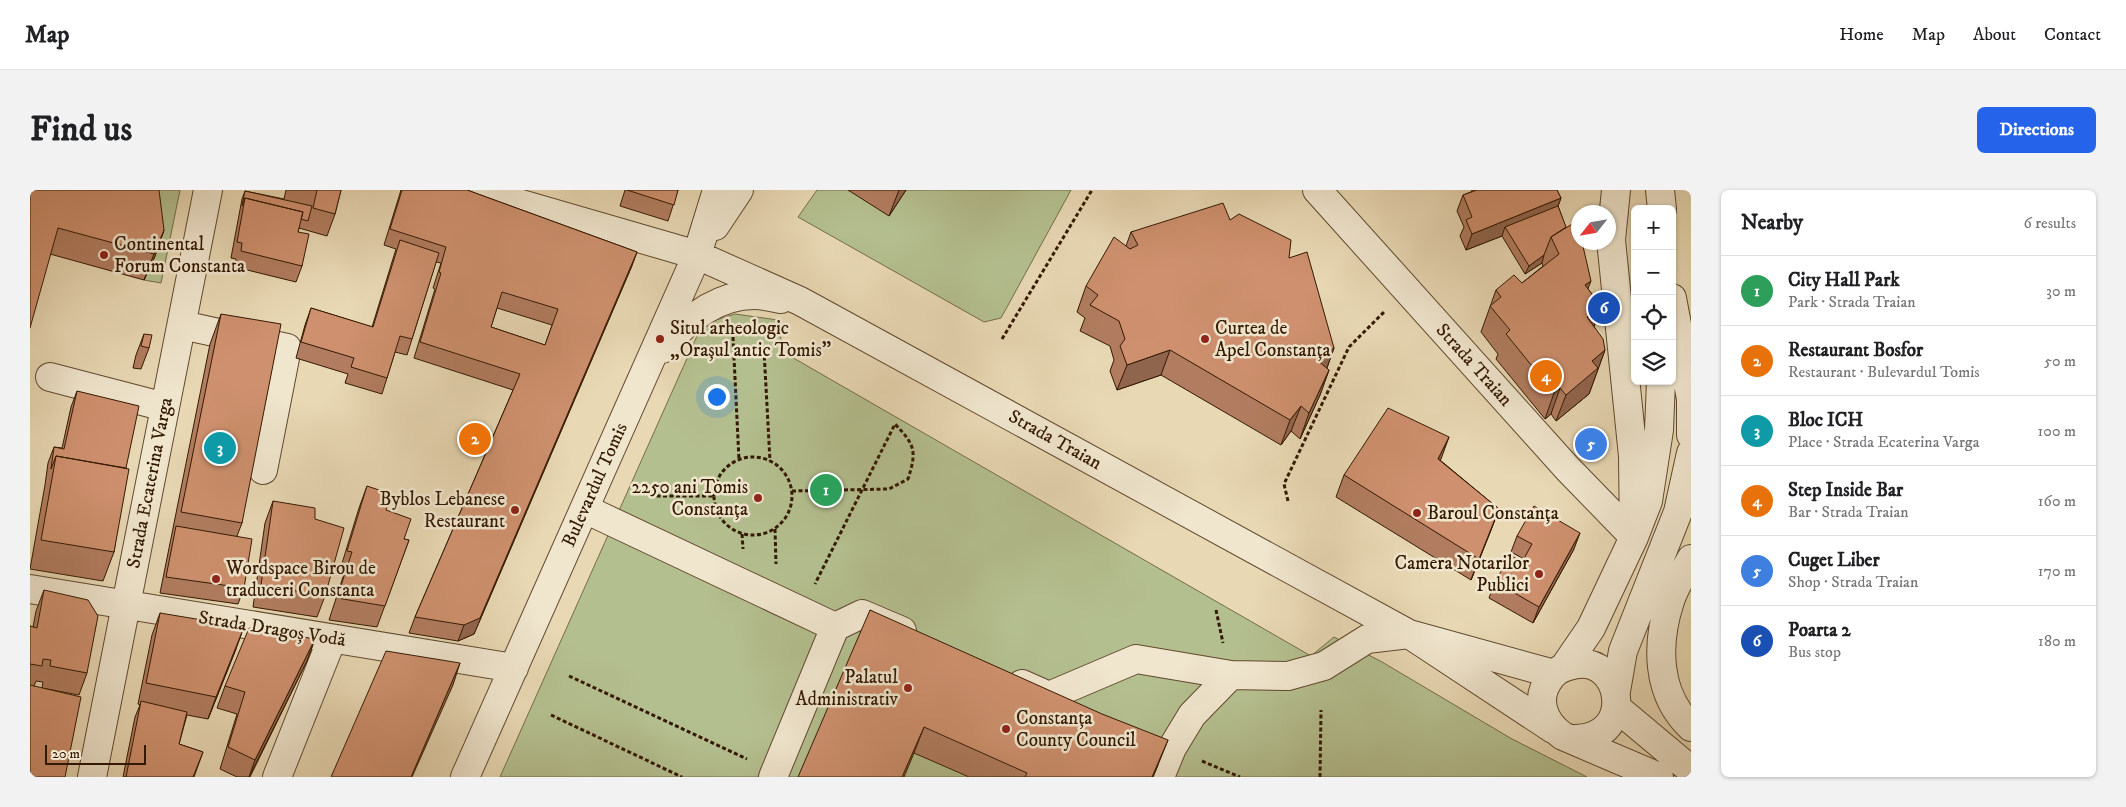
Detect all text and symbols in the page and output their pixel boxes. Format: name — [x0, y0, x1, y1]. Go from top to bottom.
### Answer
text: Map — [25, 20, 69, 50]
text: Home — [1839, 24, 1884, 46]
text: Map — [1912, 24, 1945, 46]
text: About — [1973, 24, 2016, 46]
text: Contact — [2044, 24, 2101, 46]
button: Directions — [1977, 107, 2096, 153]
text: Find us — [30, 108, 132, 152]
north arrow — [1571, 205, 1616, 250]
map controls — [1631, 205, 1676, 385]
button: + — [1631, 205, 1676, 250]
text: Nearby — [1741, 210, 1803, 236]
text: 6 results — [2023, 213, 2076, 233]
place label: Continental Forum Constanta — [114, 233, 245, 278]
marker: Continental Forum Constanta — [98, 249, 110, 261]
button: − — [1631, 250, 1676, 295]
text: City Hall Park — [1788, 269, 1900, 292]
text: 1 — [1754, 281, 1760, 301]
text: 30 m — [2046, 281, 2076, 301]
pin: 6 — [1588, 289, 1620, 327]
text: Park · Strada Traian — [1788, 292, 1916, 312]
button: locate — [1631, 295, 1676, 340]
place label: Situl arheologic „Orașul antic Tomis” — [670, 317, 831, 362]
place label: Curtea de Apel Constanța — [1215, 317, 1331, 362]
street label: Strada Traian — [1431, 319, 1517, 411]
marker: Situl arheologic „Orașul antic Tomis” — [654, 333, 666, 345]
marker: Curtea de Apel Constanța — [1199, 333, 1211, 345]
text: Restaurant Bosfor — [1788, 339, 1923, 362]
button: layers — [1631, 340, 1676, 385]
text: 2 — [1753, 351, 1761, 371]
text: 50 m — [2044, 351, 2076, 371]
pin: 4 — [1530, 357, 1562, 395]
text: Restaurant · Bulevardul Tomis — [1788, 362, 1980, 382]
your location — [704, 384, 730, 410]
street label: Strada Ecaterina Varga — [122, 395, 178, 571]
street label: Strada Traian — [1004, 405, 1106, 475]
text: Bloc ICH — [1788, 409, 1863, 432]
street label: Bulevardul Tomis — [557, 419, 633, 551]
pin: 2 — [459, 420, 491, 458]
text: 3 — [1754, 421, 1760, 441]
text: 100 m — [2038, 421, 2076, 441]
pin: 5 — [1575, 425, 1607, 463]
pin: 3 — [204, 429, 236, 467]
text: Place · Strada Ecaterina Varga — [1788, 432, 1979, 452]
pin: 1 — [810, 471, 842, 509]
place label: 2250 ani Tomis Constanța — [632, 476, 748, 521]
text: Step Inside Bar — [1788, 479, 1903, 502]
place label: Byblos Lebanese Restaurant — [379, 488, 505, 533]
text: 4 — [1752, 491, 1762, 511]
text: 160 m — [2038, 491, 2076, 511]
marker: 2250 ani Tomis Constanța — [752, 492, 764, 504]
place label: Baroul Constanța — [1427, 502, 1559, 525]
text: Bar · Strada Traian — [1788, 502, 1909, 522]
marker: Byblos Lebanese Restaurant — [509, 504, 521, 516]
marker: Baroul Constanța — [1411, 507, 1423, 519]
text: Cuget Liber — [1788, 549, 1880, 572]
place label: Camera Notarilor Publici — [1395, 552, 1529, 597]
place label: Wordspace Birou de traduceri Constanta — [225, 557, 376, 602]
text: 5 — [1753, 561, 1761, 581]
text: 170 m — [2038, 561, 2076, 581]
marker: Camera Notarilor Publici — [1533, 568, 1545, 580]
text: Shop · Strada Traian — [1788, 572, 1918, 592]
marker: Wordspace Birou de traduceri Constanta — [210, 573, 222, 585]
street label: Strada Dragoș Vodă — [197, 606, 347, 652]
text: Poarta 2 — [1788, 619, 1851, 642]
text: 6 — [1753, 631, 1761, 651]
text: 180 m — [2038, 631, 2076, 651]
text: Bus stop — [1788, 642, 1841, 662]
place label: Palatul Administrativ — [795, 666, 899, 711]
marker: Palatul Administrativ — [902, 682, 914, 694]
place label: Constanța County Council — [1016, 707, 1136, 752]
marker: Constanța County Council — [1000, 723, 1012, 735]
scale bar — [45, 742, 146, 765]
text: 20 m — [52, 745, 80, 763]

